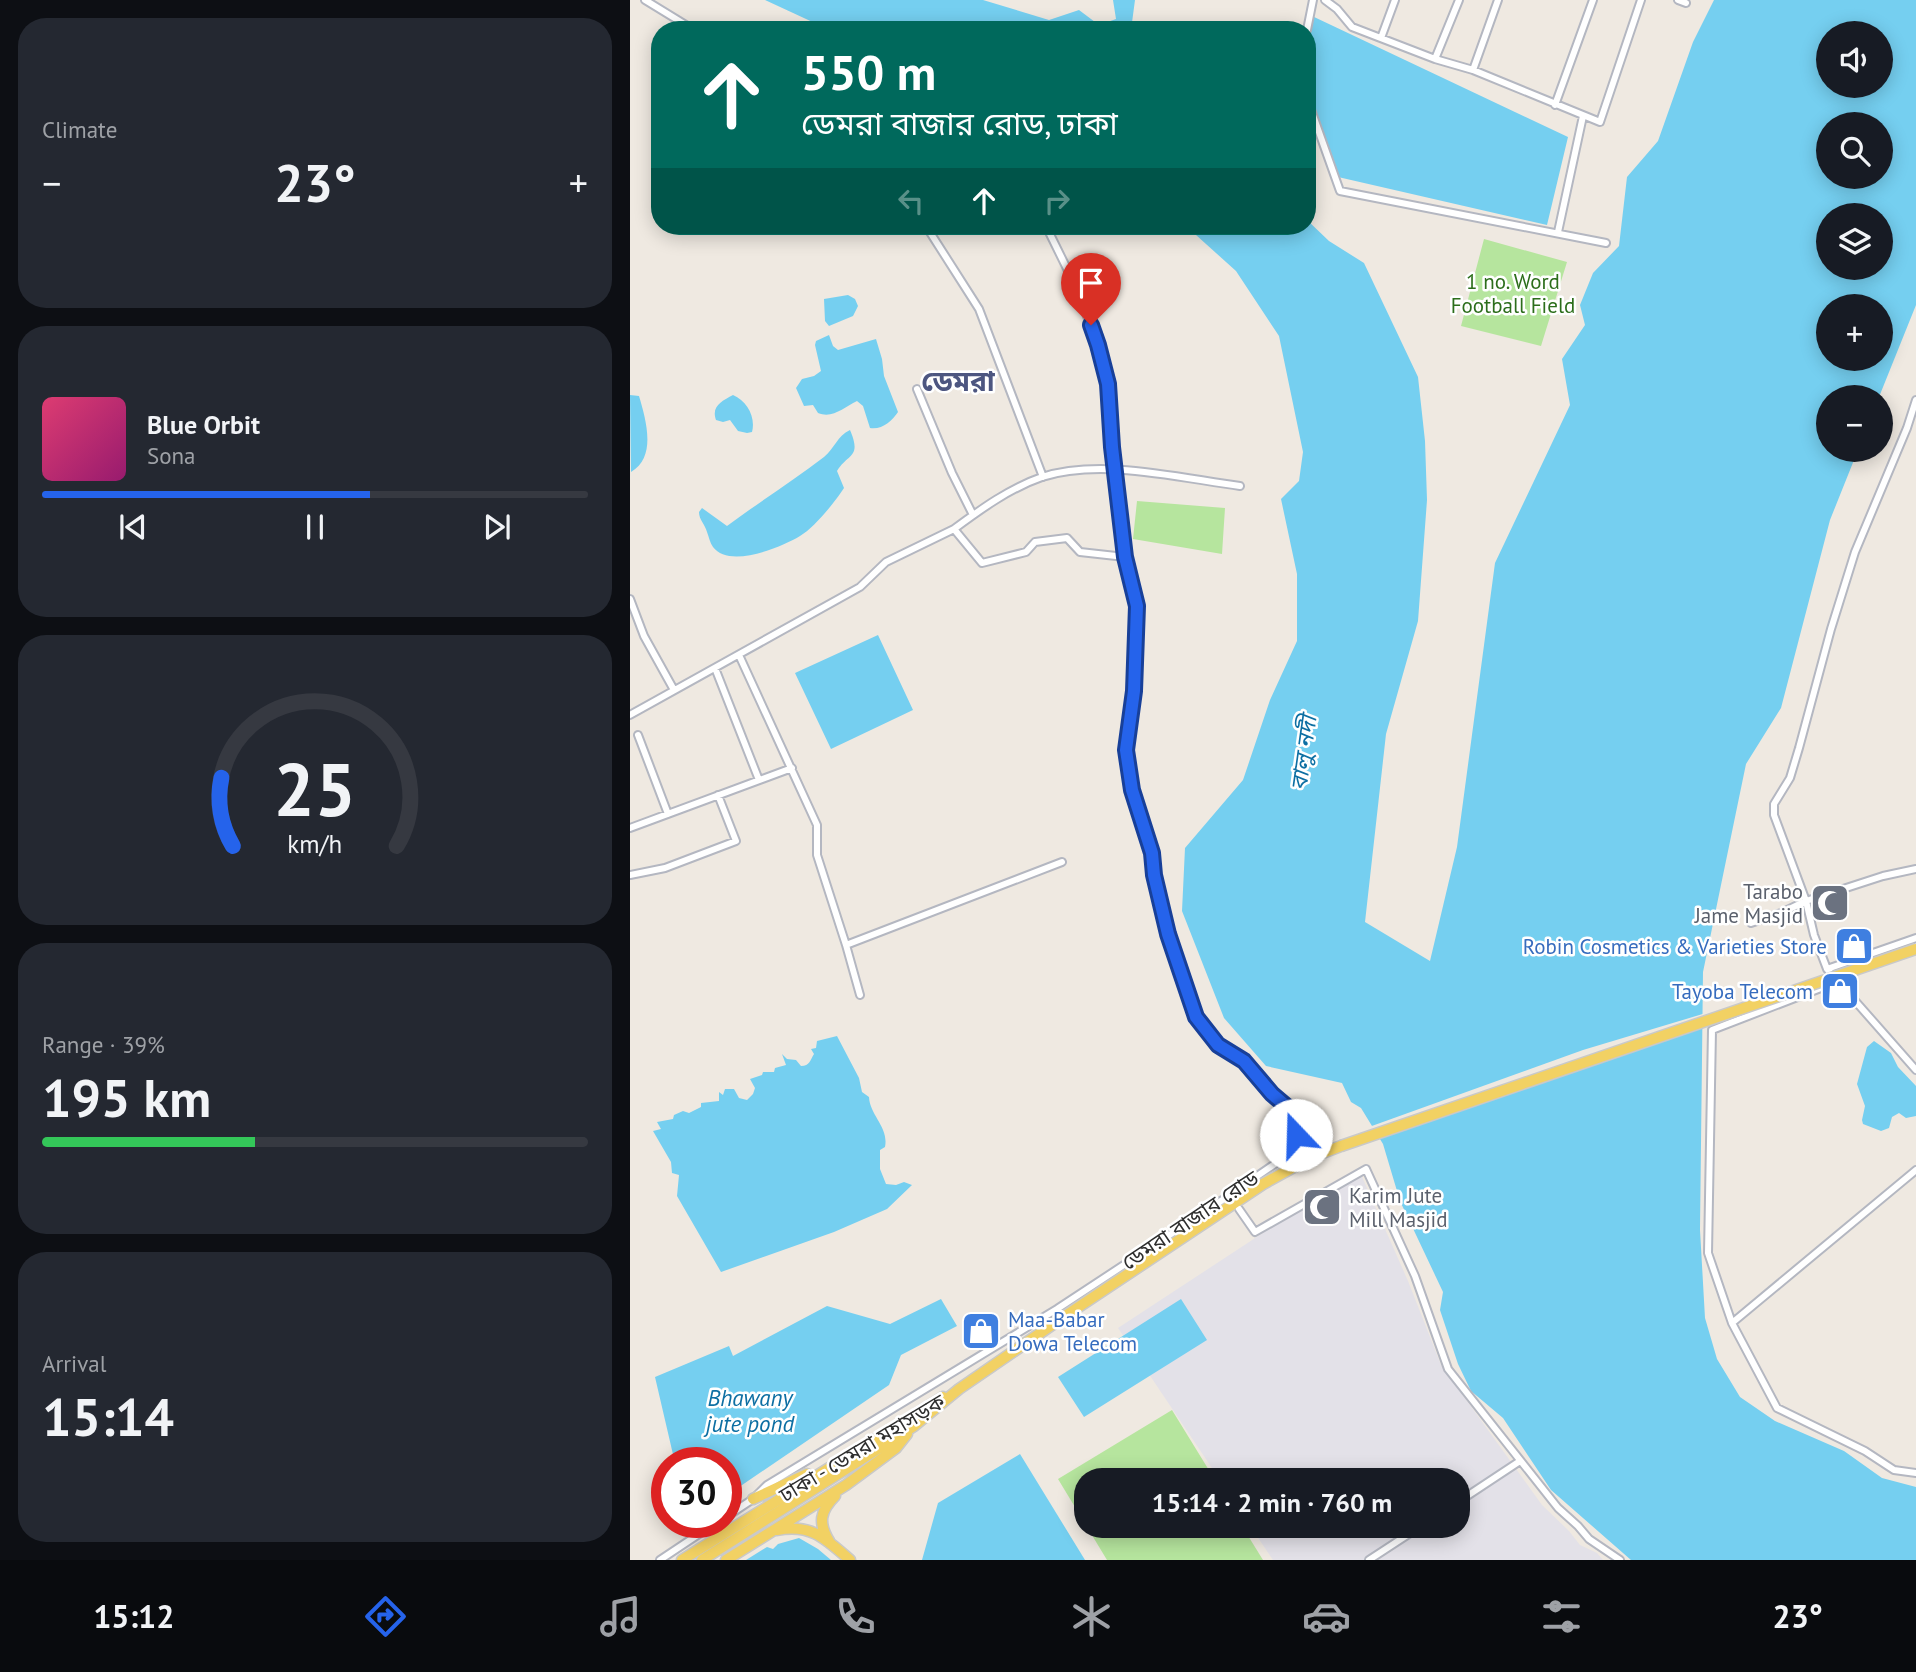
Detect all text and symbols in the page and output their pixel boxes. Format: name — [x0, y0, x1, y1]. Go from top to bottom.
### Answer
map controls — [1816, 21, 1893, 462]
button: sound — [1816, 21, 1893, 98]
text: 550 m — [801, 40, 936, 104]
icon: ahead — [686, 49, 777, 140]
text: ডেমরা বাজার রোড, ঢাকা — [801, 102, 1118, 144]
button: search — [1816, 112, 1893, 189]
text: Climate — [42, 115, 117, 144]
text: 23° — [274, 149, 356, 216]
text: − — [42, 158, 61, 207]
text: + — [569, 158, 588, 207]
icon: left — [892, 182, 930, 220]
icon: ahead — [965, 182, 1003, 220]
icon: right — [1038, 182, 1076, 220]
button: layers — [1816, 203, 1893, 280]
pin — [1061, 253, 1121, 325]
icon: arrive — [1072, 264, 1110, 302]
park label: 1 no. Word Football Field — [1451, 268, 1575, 319]
button: + — [1816, 294, 1893, 371]
district label: ডেমরা — [921, 362, 996, 399]
button: − — [1816, 385, 1893, 462]
text: Blue Orbit — [147, 408, 260, 441]
text: Sona — [147, 441, 196, 470]
icon: previous — [114, 508, 152, 546]
icon: pause — [296, 508, 334, 546]
icon: next — [478, 508, 516, 546]
water label: বালু নদী — [1283, 710, 1323, 792]
text: 25 — [274, 742, 356, 836]
text: km/h — [288, 828, 342, 860]
place label: Tarabo Jame Masjid — [1694, 878, 1803, 929]
mosque icon: Tarabo Jame Masjid — [1809, 882, 1851, 924]
shop icon: Robin Cosmetics & Varieties Store — [1833, 925, 1875, 967]
place label: Robin Cosmetics & Varieties Store — [1523, 933, 1827, 960]
shop icon: Tayoba Telecom — [1819, 970, 1861, 1012]
place label: Tayoba Telecom — [1672, 978, 1813, 1005]
text: Range · 39% — [42, 1030, 165, 1059]
text: 195 km — [42, 1064, 211, 1131]
position arrow — [1259, 1098, 1333, 1172]
street label: ডেমরা বাজার রোড — [1116, 1164, 1265, 1276]
place label: Karim Jute Mill Masjid — [1349, 1182, 1448, 1233]
mosque icon: Karim Jute Mill Masjid — [1301, 1186, 1343, 1228]
place label: Maa-Babar Dowa Telecom — [1008, 1306, 1137, 1357]
shop icon: Maa-Babar Dowa Telecom — [960, 1310, 1002, 1352]
text: Arrival — [42, 1349, 106, 1378]
text: 15:14 — [42, 1383, 174, 1450]
water label: Bhawany jute pond — [703, 1383, 795, 1438]
street label: ঢাকা - ডেমরা মহাসড়ক — [773, 1387, 951, 1509]
speed limit sign: 30 — [651, 1447, 742, 1538]
text: 15:14 · 2 min · 760 m — [1152, 1486, 1392, 1519]
icon: directions — [361, 1592, 410, 1641]
icon: music — [596, 1592, 645, 1641]
icon: phone — [831, 1592, 880, 1641]
icon: climate — [1067, 1592, 1116, 1641]
icon: car — [1302, 1592, 1351, 1641]
icon: filters — [1537, 1592, 1586, 1641]
text: 15:12 — [93, 1595, 174, 1637]
text: 23° — [1773, 1595, 1823, 1637]

